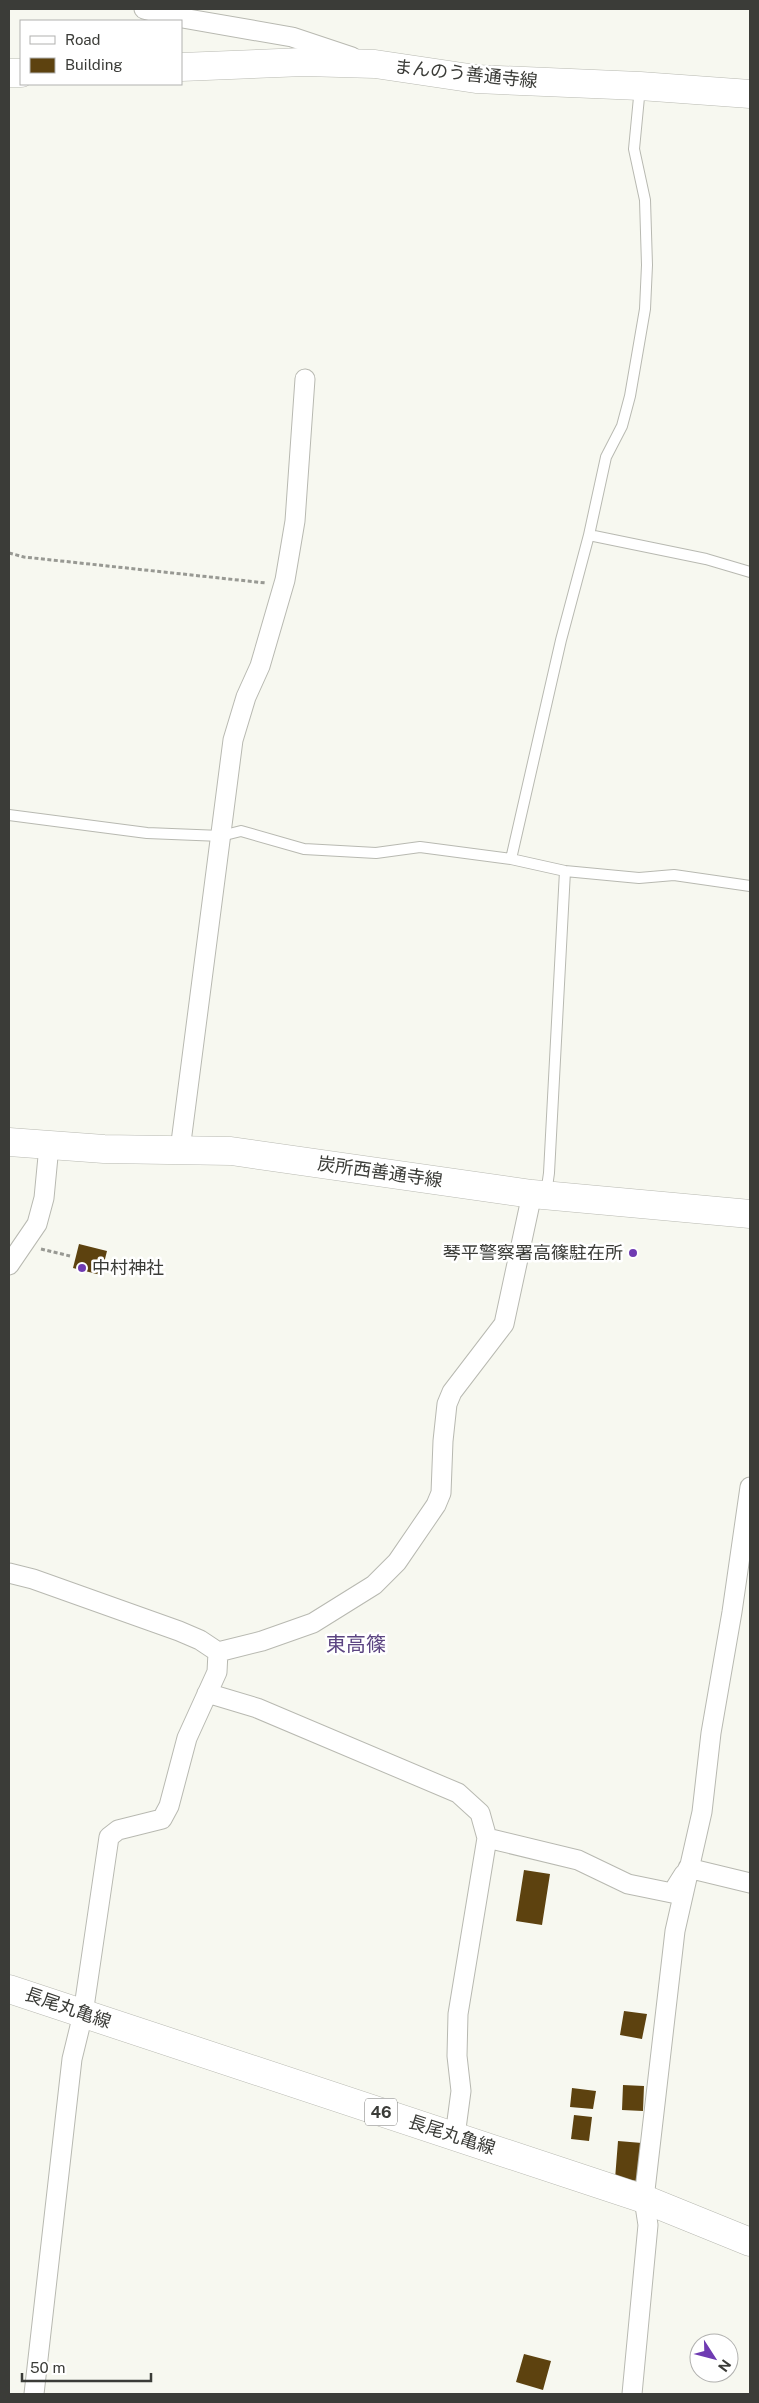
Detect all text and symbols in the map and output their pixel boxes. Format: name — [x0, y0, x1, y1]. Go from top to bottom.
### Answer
legend — [20, 20, 182, 85]
text: Road — [65, 31, 101, 48]
text: Building — [65, 56, 123, 73]
street label: まんのう善通寺線 — [393, 56, 539, 91]
street label: 炭所西善通寺線 — [316, 1152, 444, 1191]
place label: 琴平警察署高篠駐在所 — [443, 1242, 623, 1263]
marker: 琴平警察署高篠駐在所 — [627, 1247, 639, 1259]
place label: 中村神社 — [92, 1257, 164, 1278]
marker: 中村神社 — [76, 1262, 88, 1274]
district label: 東高篠 — [326, 1632, 386, 1656]
street label: 長尾丸亀線 — [22, 1983, 114, 2032]
road number: 46 — [365, 2098, 397, 2126]
street label: 長尾丸亀線 — [406, 2111, 498, 2158]
north arrow — [689, 2333, 739, 2383]
scale bar — [22, 2350, 151, 2382]
text: N — [715, 2357, 734, 2375]
text: 50 m — [30, 2359, 65, 2376]

